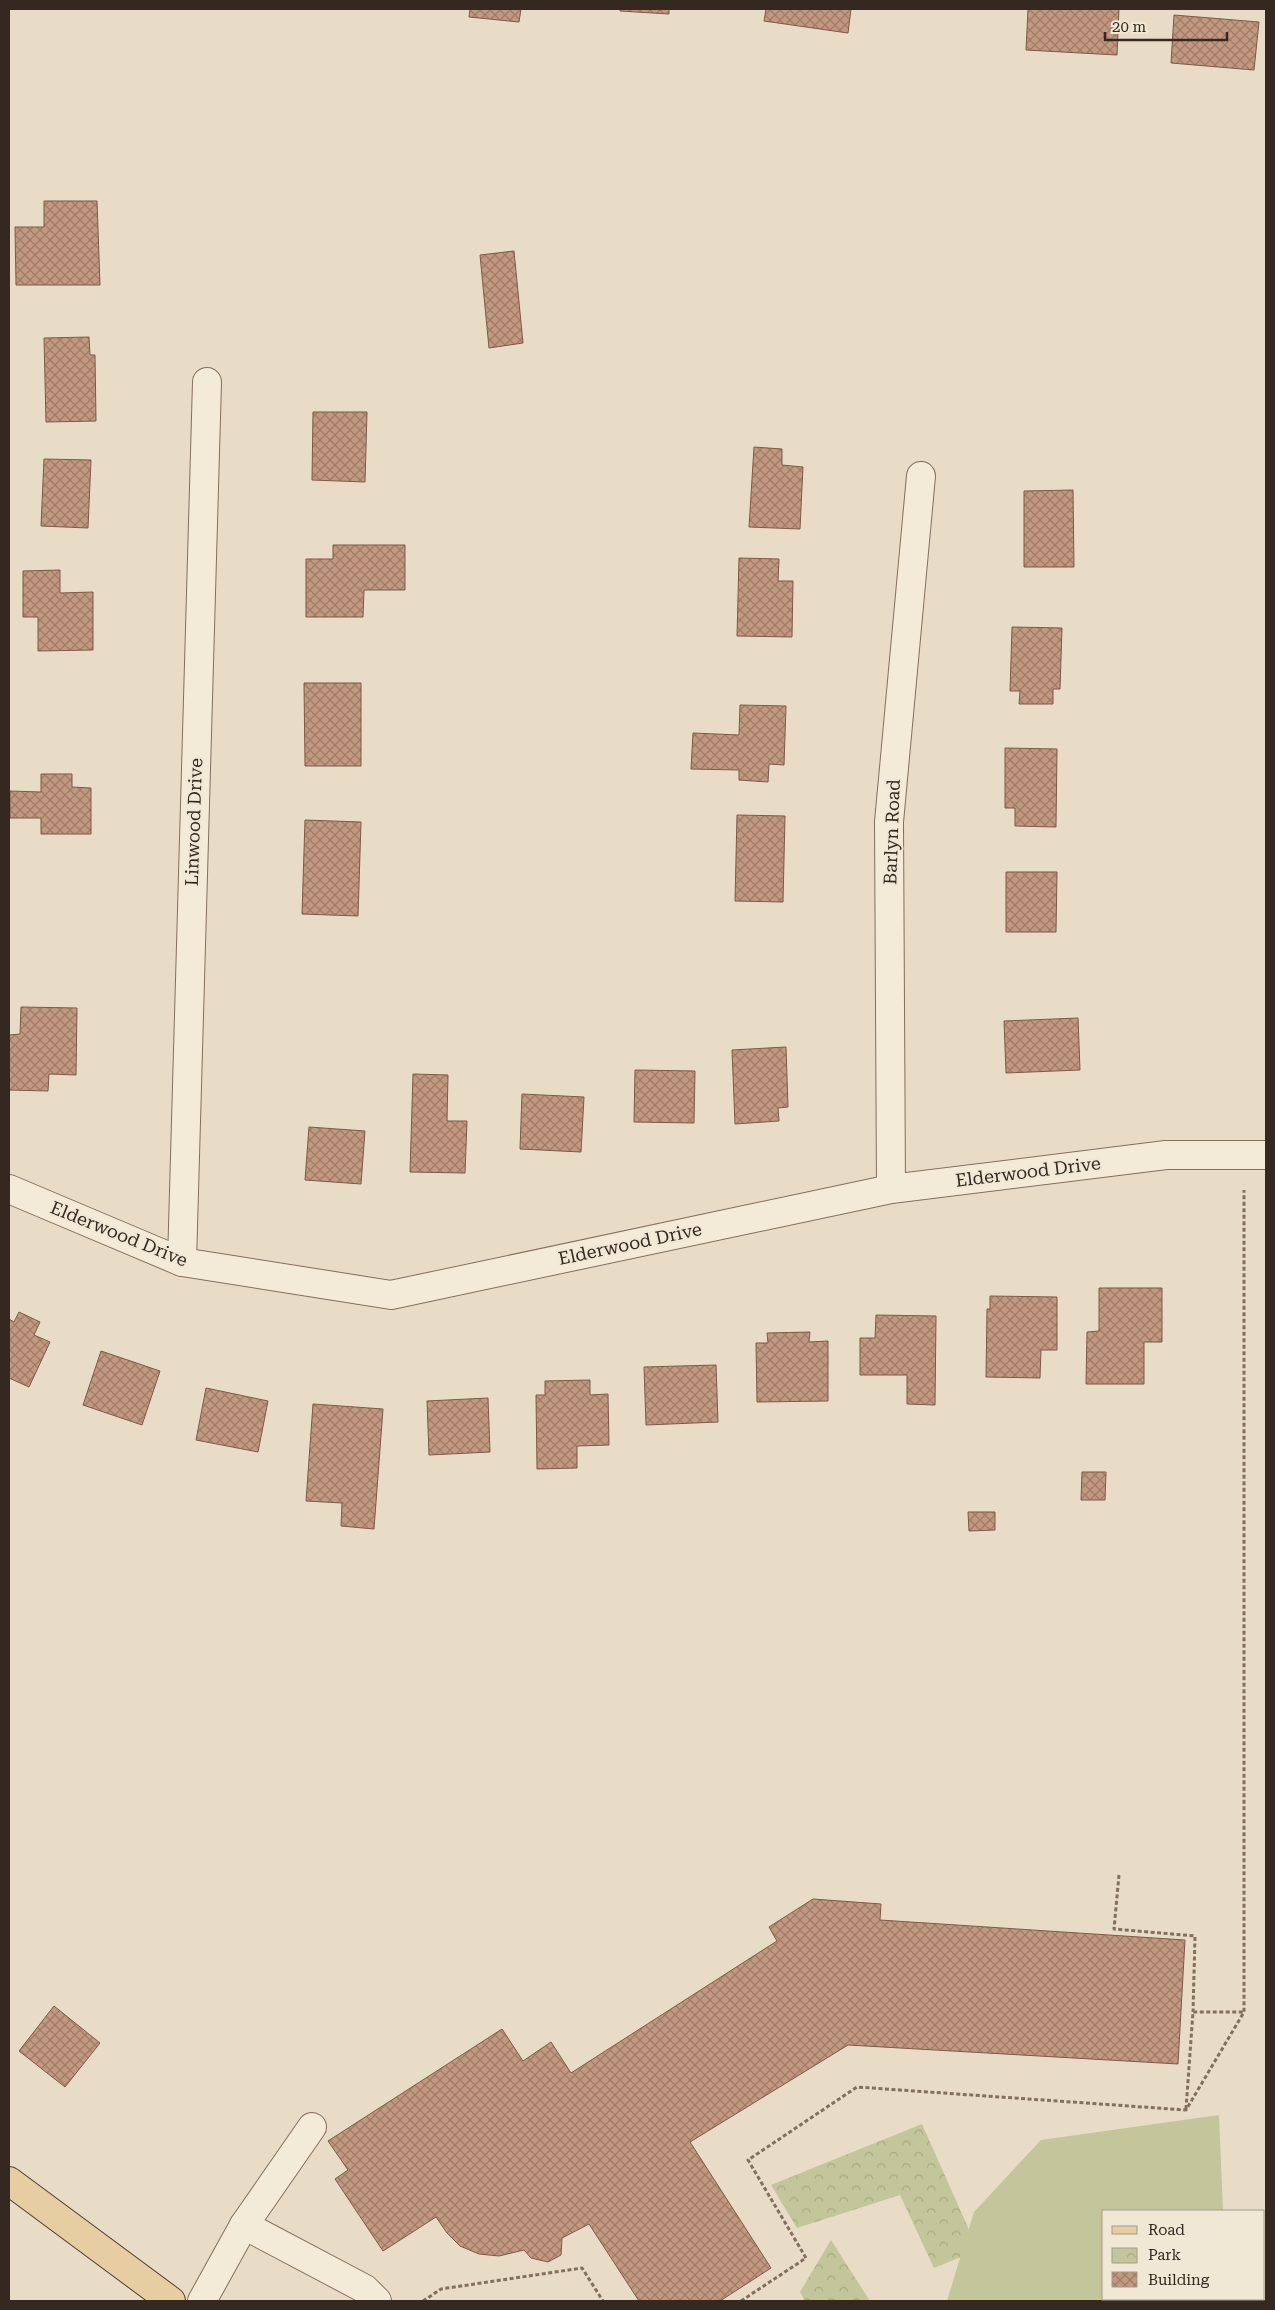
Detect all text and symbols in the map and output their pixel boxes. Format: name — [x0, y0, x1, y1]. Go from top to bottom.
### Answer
scale bar — [1105, 10, 1228, 42]
text: 20 m — [1112, 18, 1147, 36]
street label: Linwood Drive — [181, 758, 206, 886]
street label: Barlyn Road — [879, 778, 904, 885]
street label: Elderwood Drive — [954, 1152, 1102, 1191]
street label: Elderwood Drive — [48, 1196, 191, 1271]
street label: Elderwood Drive — [556, 1218, 704, 1269]
legend — [1102, 2210, 1265, 2300]
text: Road — [1148, 2221, 1185, 2239]
text: Park — [1148, 2246, 1182, 2264]
text: Building — [1148, 2271, 1210, 2289]

